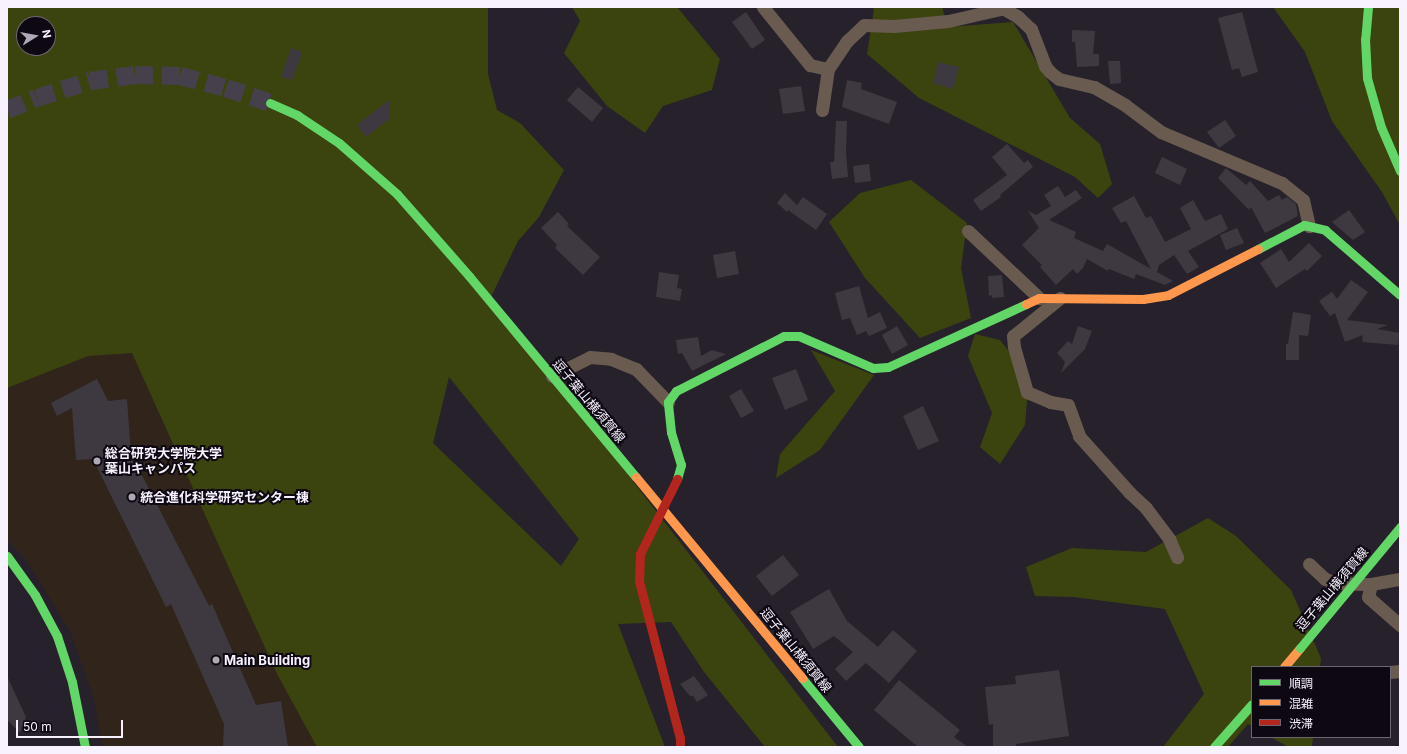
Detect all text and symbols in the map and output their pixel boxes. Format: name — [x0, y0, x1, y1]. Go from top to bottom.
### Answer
north arrow — [16, 16, 56, 56]
text: N — [39, 28, 54, 39]
street label: 逗子葉山横須賀線 — [550, 356, 628, 446]
place label: 総合研究大学院大学 葉山キャンパス — [105, 446, 222, 477]
marker: 総合研究大学院大学 葉山キャンパス — [92, 456, 102, 466]
place label: 統合進化科学研究センター棟 — [140, 489, 309, 505]
marker: 統合進化科学研究センター棟 — [127, 492, 137, 502]
street label: 逗子葉山横須賀線 — [1293, 544, 1371, 634]
street label: 逗子葉山横須賀線 — [757, 605, 835, 695]
place label: Main Building — [224, 652, 310, 668]
marker: Main Building — [211, 655, 221, 665]
legend — [1251, 666, 1391, 738]
text: 順調 — [1289, 676, 1313, 691]
text: 混雑 — [1289, 696, 1313, 711]
scale bar — [18, 712, 125, 738]
text: 渋滞 — [1289, 716, 1313, 731]
text: 50 m — [23, 719, 52, 734]

